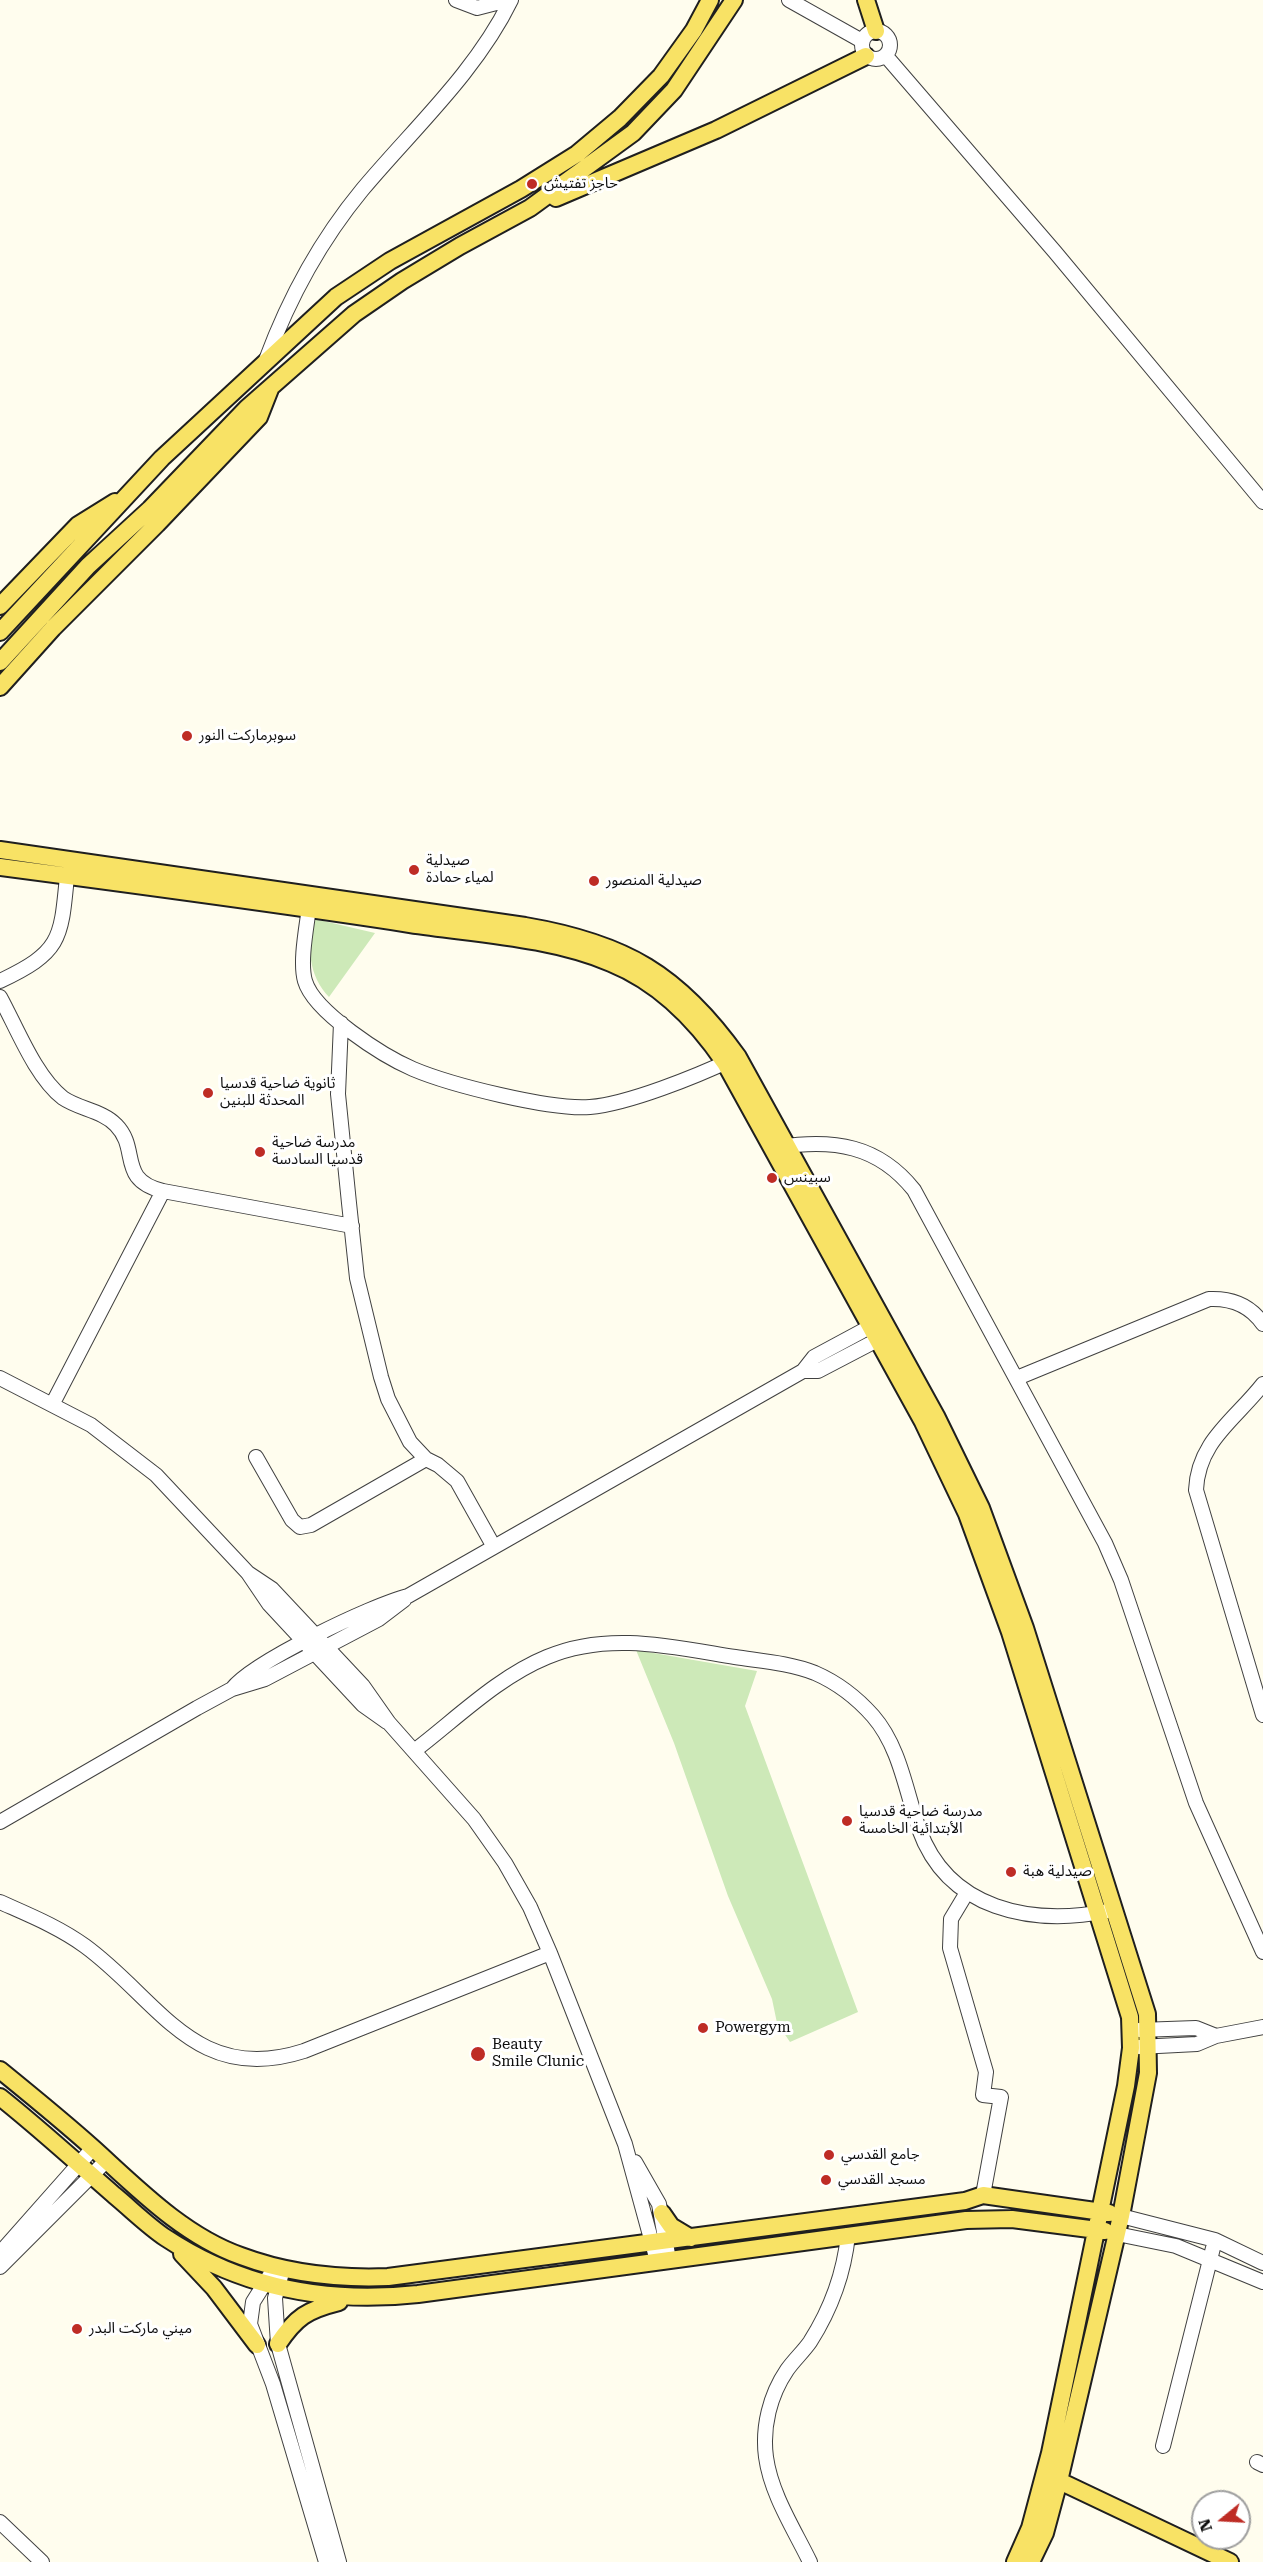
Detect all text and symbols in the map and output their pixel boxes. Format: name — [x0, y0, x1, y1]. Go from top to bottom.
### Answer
place label: حاجز تفتيش — [544, 175, 618, 193]
marker: حاجز تفتيش — [525, 177, 539, 191]
place label: سوبرماركت النور — [199, 727, 296, 745]
marker: سوبرماركت النور — [180, 729, 194, 743]
place label: صيدلية لمياء حمادة — [426, 852, 494, 887]
marker: صيدلية لمياء حمادة — [407, 863, 421, 877]
place label: صيدلية المنصور — [606, 872, 702, 890]
marker: صيدلية المنصور — [587, 874, 601, 888]
place label: ثانوية ضاحية قدسيا المحدثة للبنين — [220, 1075, 335, 1110]
marker: ثانوية ضاحية قدسيا المحدثة للبنين — [201, 1086, 215, 1100]
place label: مدرسة ضاحية قدسيا السادسة — [272, 1134, 363, 1169]
marker: مدرسة ضاحية قدسيا السادسة — [253, 1145, 267, 1159]
place label: سبينس — [784, 1169, 831, 1187]
marker: سبينس — [765, 1171, 779, 1185]
place label: مدرسة ضاحية قدسيا الأبتدائية الخامسة — [859, 1803, 983, 1838]
marker: مدرسة ضاحية قدسيا الأبتدائية الخامسة — [840, 1814, 854, 1828]
place label: صيدلية هبة — [1023, 1863, 1092, 1881]
marker: صيدلية هبة — [1004, 1865, 1018, 1879]
place label: Powergym — [715, 2019, 791, 2037]
marker: Powergym — [696, 2021, 710, 2035]
place label: Beauty Smile Clunic — [492, 2036, 584, 2071]
marker: Beauty Smile Clunic — [469, 2045, 487, 2063]
place label: جامع القدسي — [841, 2146, 920, 2164]
marker: جامع القدسي — [822, 2148, 836, 2162]
place label: مسجد القدسي — [838, 2171, 926, 2189]
marker: مسجد القدسي — [819, 2173, 833, 2187]
place label: ميني ماركت البدر — [89, 2320, 192, 2338]
marker: ميني ماركت البدر — [70, 2322, 84, 2336]
north arrow — [1191, 2490, 1251, 2550]
text: N — [1194, 2516, 1216, 2534]

